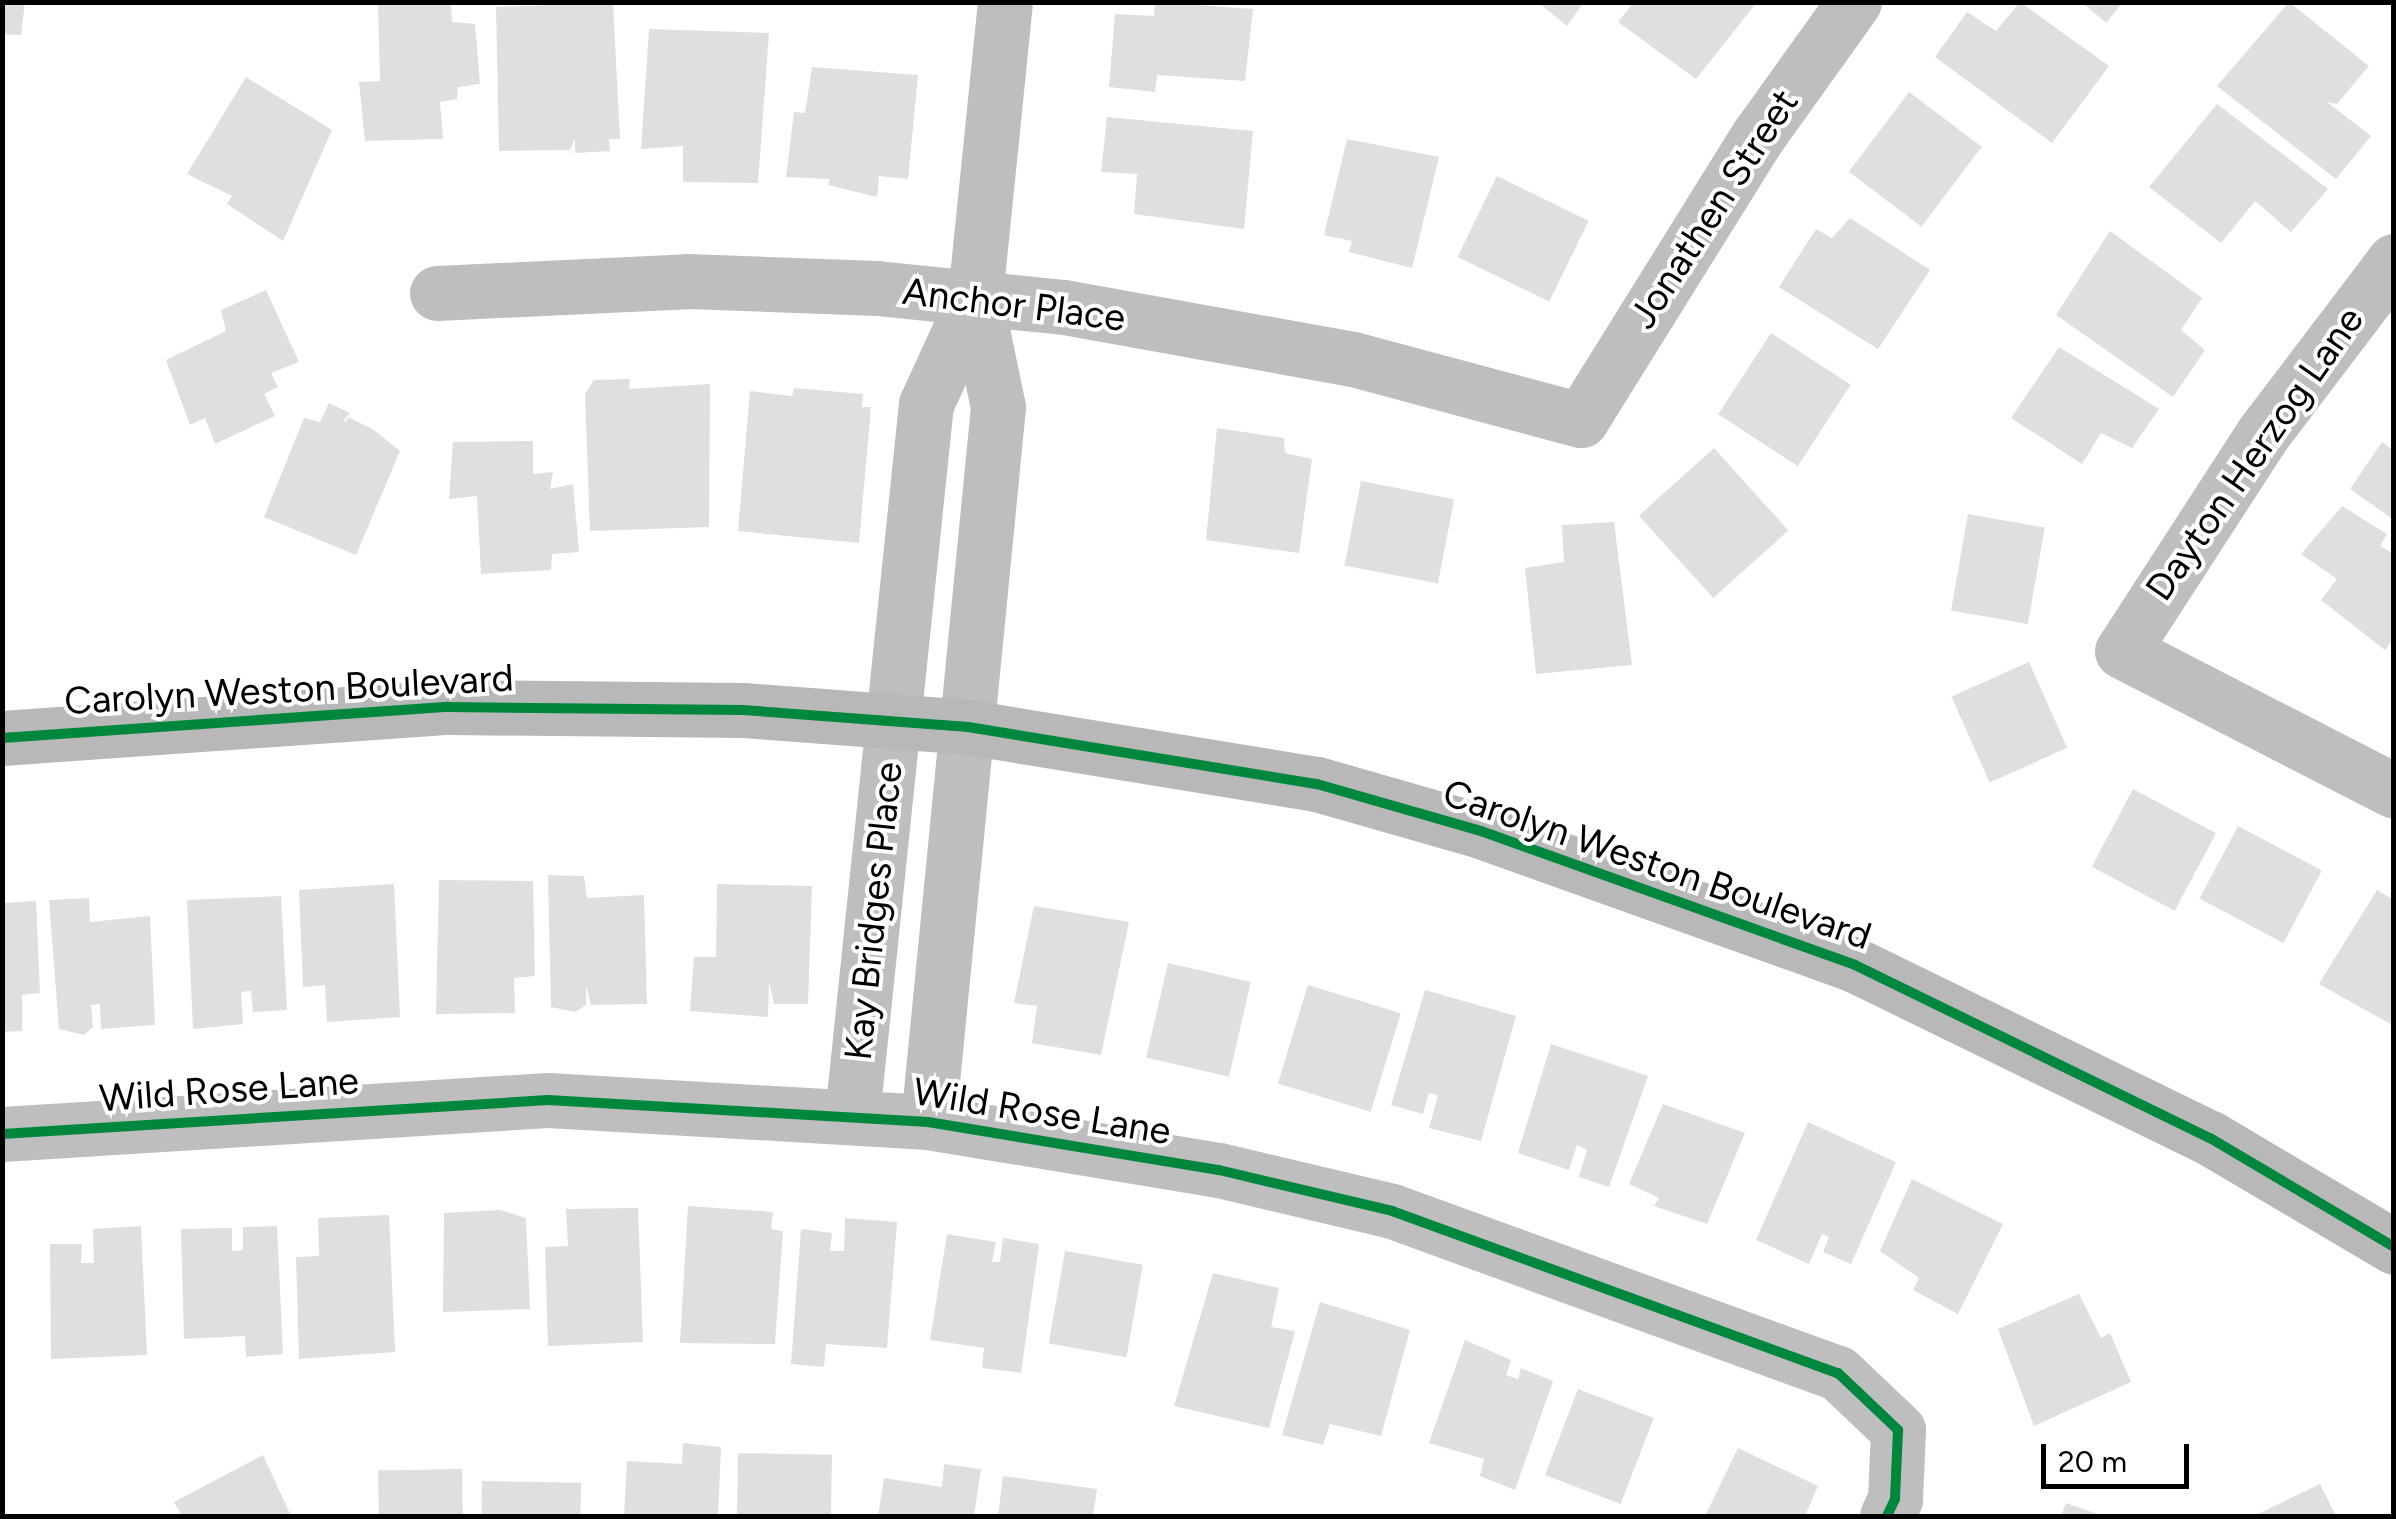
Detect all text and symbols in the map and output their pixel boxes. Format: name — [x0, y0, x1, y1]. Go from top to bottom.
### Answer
street label: Jonathen Street — [1620, 81, 1808, 337]
street label: Anchor Place — [900, 269, 1128, 341]
street label: Dayton Herzog Lane — [2137, 299, 2373, 609]
street label: Carolyn Weston Boulevard — [63, 655, 515, 725]
street label: Kay Bridges Place — [836, 760, 912, 1062]
street label: Carolyn Weston Boulevard — [1437, 770, 1877, 960]
street label: Wild Rose Lane — [98, 1058, 360, 1122]
street label: Wild Rose Lane — [910, 1069, 1174, 1155]
scale bar — [2046, 1424, 2194, 1486]
text: 20 m — [2058, 1443, 2127, 1480]

